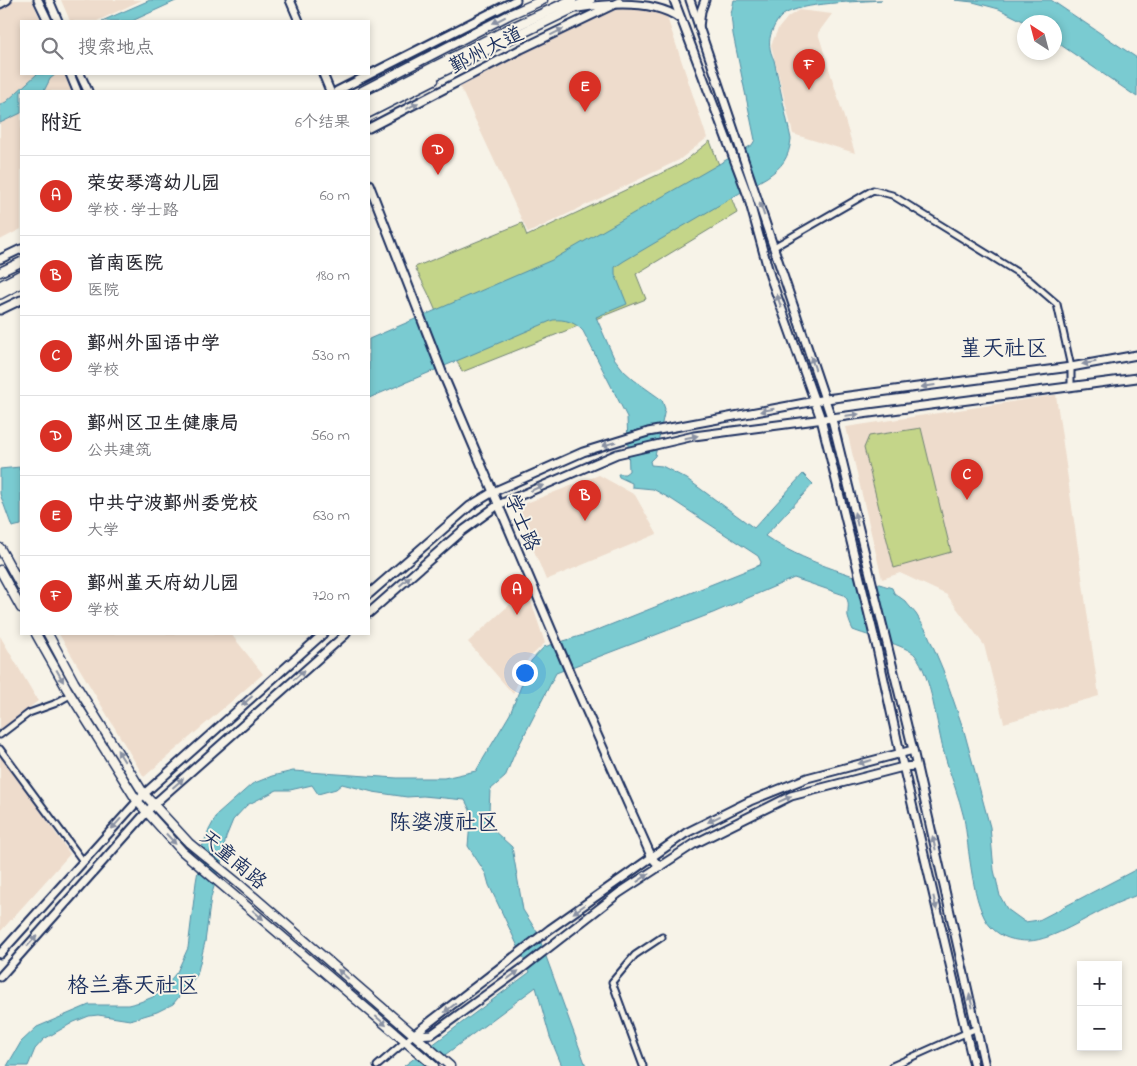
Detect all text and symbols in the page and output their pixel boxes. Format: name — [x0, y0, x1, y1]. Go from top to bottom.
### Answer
north arrow — [1017, 15, 1062, 60]
one-way arrow — [491, 16, 506, 24]
search box — [20, 20, 370, 75]
street label: 鄞州大道 — [445, 20, 529, 82]
one-way arrow — [549, 28, 564, 36]
icon: search — [38, 34, 66, 62]
text: 搜索地点 — [78, 35, 154, 62]
pin: F — [793, 49, 825, 90]
pin: E — [569, 71, 601, 112]
one-way arrow — [405, 102, 419, 110]
text: 附近 — [40, 109, 82, 139]
text: 6个结果 — [295, 111, 350, 135]
pin: D — [422, 134, 454, 175]
text: 荣安琴湾幼儿园 — [87, 171, 220, 198]
text: A — [51, 184, 61, 208]
text: 60 m — [320, 184, 350, 208]
text: 学校 · 学士路 — [87, 199, 178, 223]
one-way arrow — [757, 201, 765, 216]
text: 首南医院 — [87, 251, 163, 278]
text: B — [51, 264, 61, 288]
text: 180 m — [316, 264, 350, 288]
text: 医院 — [87, 279, 119, 303]
one-way arrow — [775, 293, 783, 308]
text: 鄞州外国语中学 — [87, 331, 220, 358]
district label: 堇天社区 — [960, 334, 1048, 366]
text: C — [52, 344, 60, 368]
text: 530 m — [311, 344, 350, 368]
one-way arrow — [809, 355, 817, 370]
text: 学校 — [87, 359, 119, 383]
one-way arrow — [1081, 360, 1097, 368]
one-way arrow — [920, 382, 936, 390]
one-way arrow — [759, 407, 775, 415]
text: 鄞州区卫生健康局 — [87, 411, 239, 438]
one-way arrow — [844, 411, 860, 419]
text: D — [50, 424, 62, 448]
text: 560 m — [310, 424, 350, 448]
one-way arrow — [683, 433, 698, 441]
text: 公共建筑 — [87, 439, 151, 463]
one-way arrow — [601, 441, 616, 449]
pin: C — [951, 459, 983, 500]
pin: B — [569, 480, 601, 521]
one-way arrow — [530, 484, 544, 492]
street label: 学士路 — [496, 490, 546, 557]
text: 中共宁波鄞州委党校 — [87, 491, 258, 518]
text: E — [51, 504, 61, 528]
text: 630 m — [313, 504, 350, 528]
one-way arrow — [852, 512, 860, 527]
text: 大学 — [87, 519, 119, 543]
text: 鄞州堇天府幼儿园 — [87, 571, 239, 598]
pin: A — [501, 574, 533, 615]
one-way arrow — [399, 575, 411, 587]
text: F — [51, 584, 61, 608]
text: 720 m — [312, 584, 350, 608]
text: 学校 — [87, 599, 119, 623]
your location — [512, 660, 538, 686]
one-way arrow — [56, 669, 64, 684]
one-way arrow — [293, 669, 305, 681]
one-way arrow — [241, 695, 253, 706]
one-way arrow — [116, 750, 125, 763]
one-way arrow — [858, 759, 873, 767]
one-way arrow — [171, 777, 184, 788]
one-way arrow — [778, 795, 792, 803]
district label: 陈婆渡社区 — [389, 808, 499, 840]
one-way arrow — [707, 815, 721, 823]
one-way arrow — [110, 818, 122, 830]
street label: 天童南路 — [192, 824, 273, 898]
one-way arrow — [165, 832, 177, 844]
one-way arrow — [930, 836, 938, 851]
one-way arrow — [636, 873, 650, 883]
one-way arrow — [931, 895, 939, 910]
one-way arrow — [572, 904, 586, 914]
one-way arrow — [251, 909, 264, 920]
one-way arrow — [27, 934, 38, 947]
map controls — [1077, 961, 1122, 1051]
button: + — [1077, 961, 1122, 1006]
one-way arrow — [337, 969, 350, 980]
one-way arrow — [506, 970, 520, 980]
district label: 格兰春天社区 — [67, 971, 199, 1003]
one-way arrow — [967, 994, 975, 1009]
one-way arrow — [443, 1003, 457, 1013]
button: − — [1077, 1006, 1122, 1051]
one-way arrow — [374, 1015, 386, 1027]

